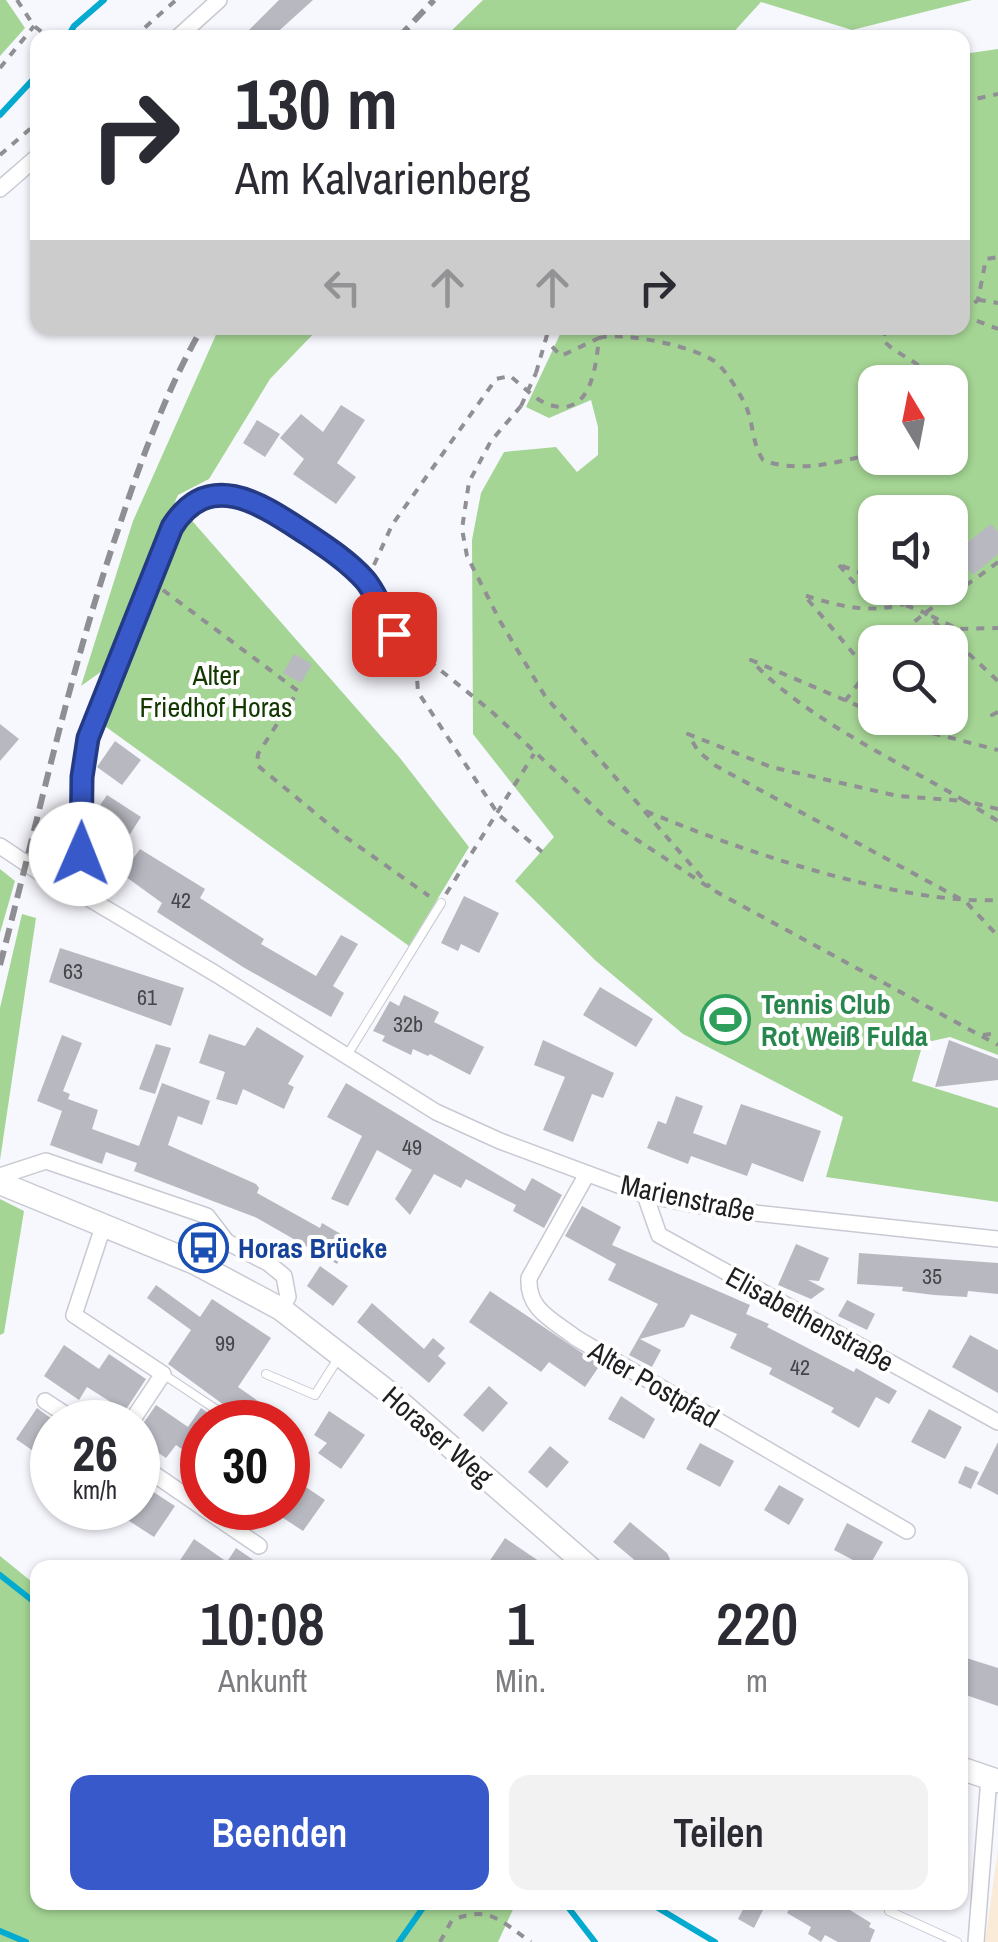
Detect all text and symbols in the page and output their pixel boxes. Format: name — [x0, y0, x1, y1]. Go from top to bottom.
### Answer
text: 130 m — [235, 57, 398, 151]
icon: right — [70, 70, 200, 200]
text: Am Kalvarienberg — [235, 147, 530, 208]
icon: left — [315, 260, 370, 315]
icon: ahead — [420, 260, 475, 315]
icon: ahead — [525, 260, 580, 315]
icon: right — [630, 260, 685, 315]
north arrow — [858, 365, 968, 475]
map controls — [858, 365, 968, 735]
button: sound — [858, 495, 968, 605]
pin — [352, 592, 437, 677]
icon: arrive — [367, 607, 422, 662]
button: search — [858, 625, 968, 735]
park label: Alter Friedhof Horas — [139, 656, 293, 726]
position arrow — [29, 802, 133, 906]
house number: 42 — [171, 885, 191, 915]
house number: 63 — [63, 956, 83, 986]
house number: 61 — [137, 982, 157, 1012]
place label: Tennis Club Rot Weiß Fulda — [761, 985, 928, 1055]
sports icon: Tennis Club Rot Weiß Fulda — [700, 994, 752, 1046]
house number: 32b — [393, 1009, 423, 1039]
house number: 49 — [402, 1132, 422, 1162]
street label: Marienstraße — [617, 1165, 759, 1231]
bus stop icon: Horas Brücke — [177, 1222, 229, 1274]
place label: Horas Brücke — [238, 1229, 387, 1267]
street label: Elisabethenstraße — [719, 1257, 901, 1381]
house number: 35 — [922, 1261, 942, 1291]
house number: 99 — [215, 1328, 235, 1358]
street label: Alter Postpfad — [581, 1331, 726, 1437]
house number: 42 — [790, 1352, 810, 1382]
street label: Horaser Weg — [375, 1377, 502, 1495]
speed limit sign: 30 — [180, 1400, 310, 1530]
text: 26 — [72, 1419, 118, 1487]
text: km/h — [73, 1473, 117, 1507]
text: 10:08 — [200, 1583, 325, 1664]
text: 1 — [507, 1583, 534, 1664]
text: 220 — [716, 1583, 798, 1664]
text: Ankunft — [218, 1659, 307, 1702]
text: Min. — [495, 1659, 546, 1702]
text: m — [746, 1659, 768, 1702]
button: Beenden — [70, 1775, 489, 1890]
button: Teilen — [509, 1775, 928, 1890]

